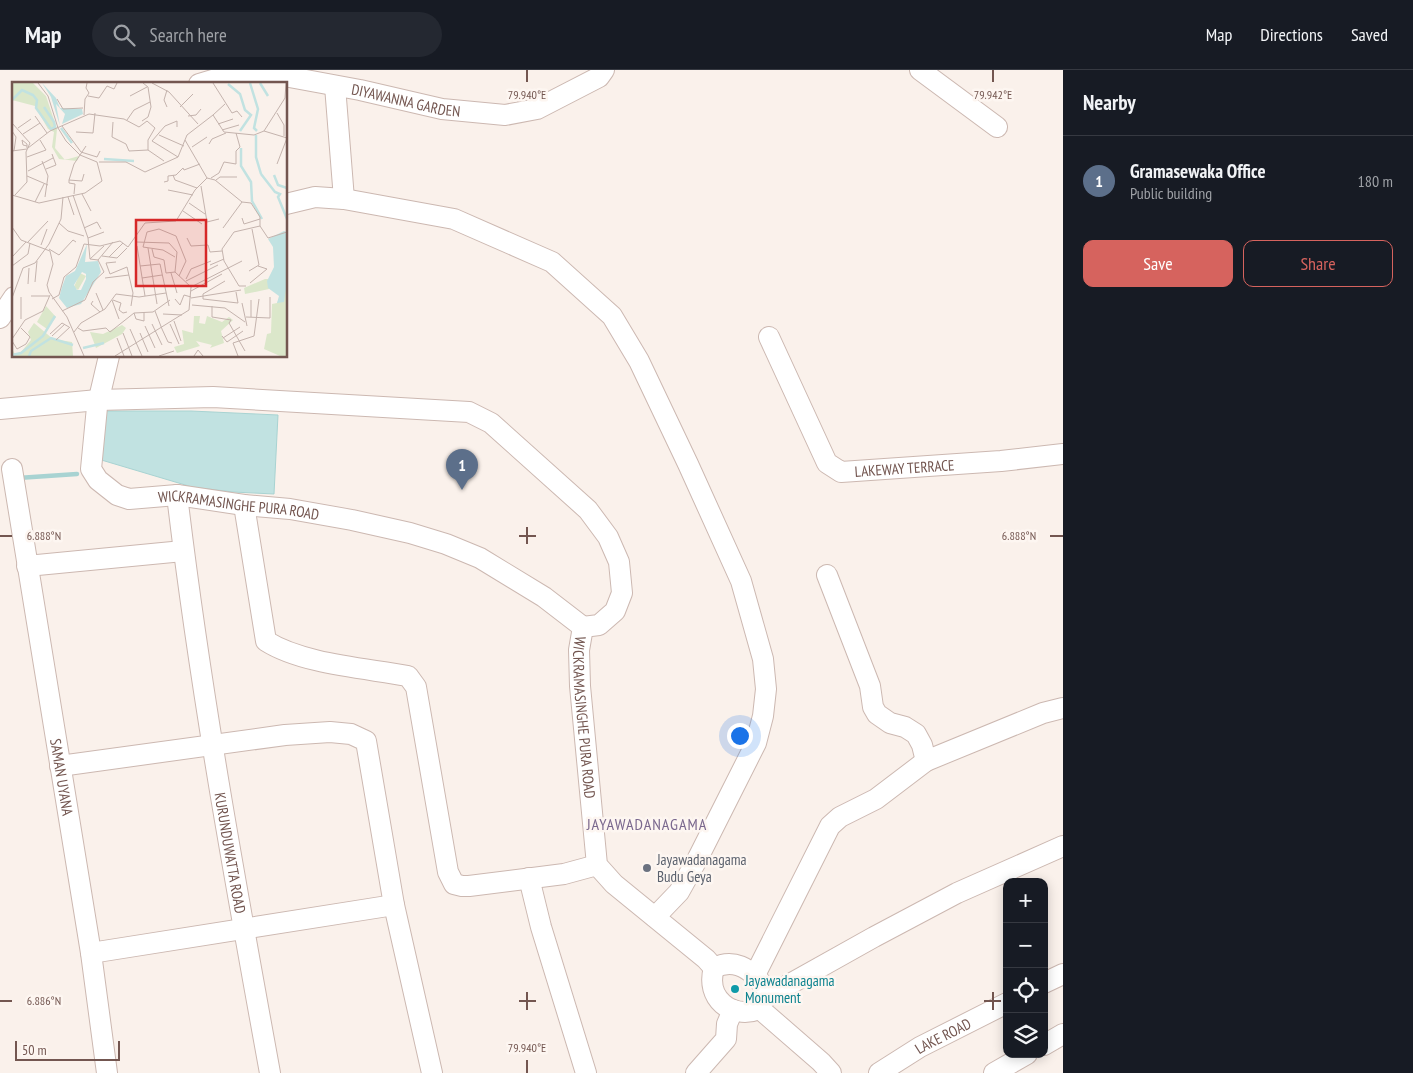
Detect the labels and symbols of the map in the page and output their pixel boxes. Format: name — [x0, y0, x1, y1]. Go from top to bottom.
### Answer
street label: DIYAWANNA GARDEN — [350, 79, 461, 120]
inset map — [12, 82, 288, 358]
text: 79.940°E — [508, 87, 546, 102]
text: 79.942°E — [974, 87, 1012, 102]
pin: 1 — [446, 449, 478, 490]
street label: LAKEWAY TERRACE — [854, 455, 955, 481]
street label: WICKRAMASINGHE PURA ROAD — [157, 485, 321, 524]
text: 6.888°N — [27, 528, 61, 543]
text: 6.888°N — [1002, 528, 1036, 543]
street label: WICKRAMASINGHE PURA ROAD — [570, 635, 600, 799]
your location — [727, 723, 753, 749]
street label: SAMAN UYANA — [47, 737, 78, 818]
street label: KURUNDUWATTA ROAD — [211, 791, 251, 915]
district label: JAYAWADANAGAMA — [586, 814, 707, 834]
place label: Jayawadanagama Budu Geya — [656, 850, 746, 886]
marker: Jayawadanagama Budu Geya — [641, 862, 653, 874]
place label: Jayawadanagama Monument — [744, 971, 834, 1007]
marker: Jayawadanagama Monument — [729, 983, 741, 995]
text: 6.886°N — [27, 993, 61, 1008]
street label: LAKE ROAD — [911, 1013, 974, 1058]
scale bar — [15, 1038, 120, 1061]
text: 79.940°E — [508, 1040, 546, 1055]

